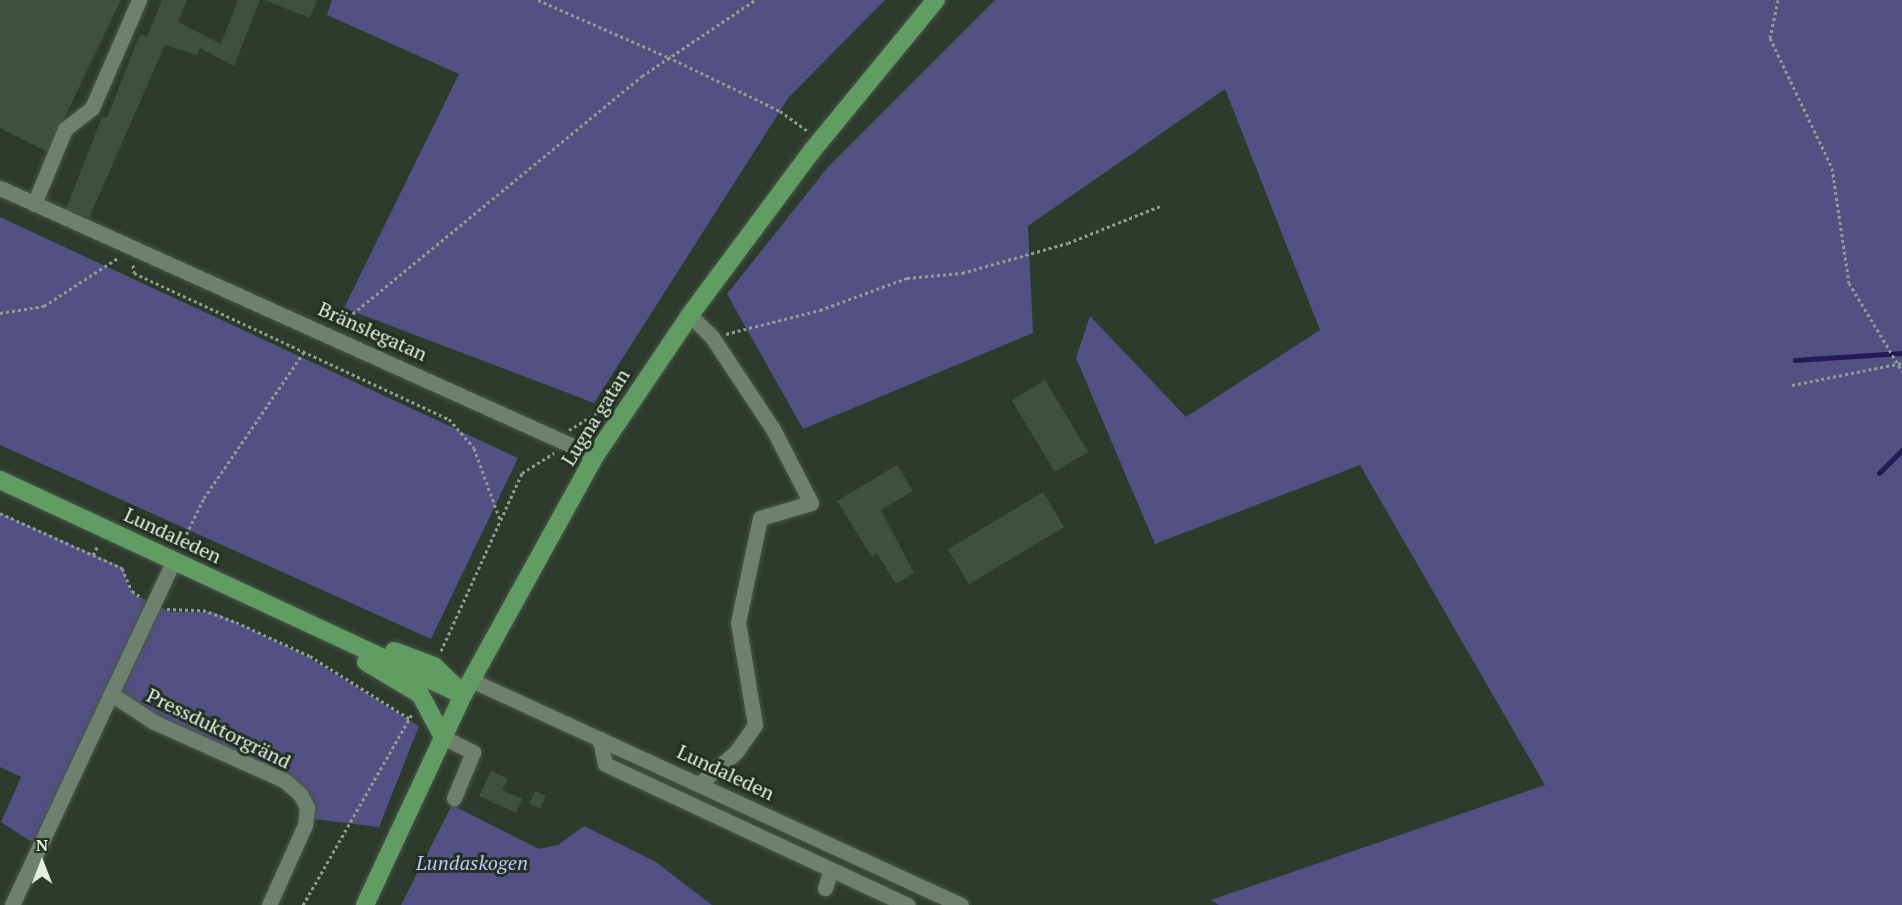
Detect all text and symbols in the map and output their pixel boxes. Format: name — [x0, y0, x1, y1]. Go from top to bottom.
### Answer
street label: Bränslegatan — [315, 296, 431, 366]
street label: Lugna gatan — [556, 364, 634, 470]
street label: Lundaleden — [121, 502, 225, 568]
street label: Pressduktorgränd — [143, 683, 295, 773]
street label: Lundaleden — [674, 739, 778, 805]
north arrow — [12, 833, 72, 893]
text: N — [36, 834, 48, 856]
park label: Lundaskogen — [416, 850, 528, 874]

